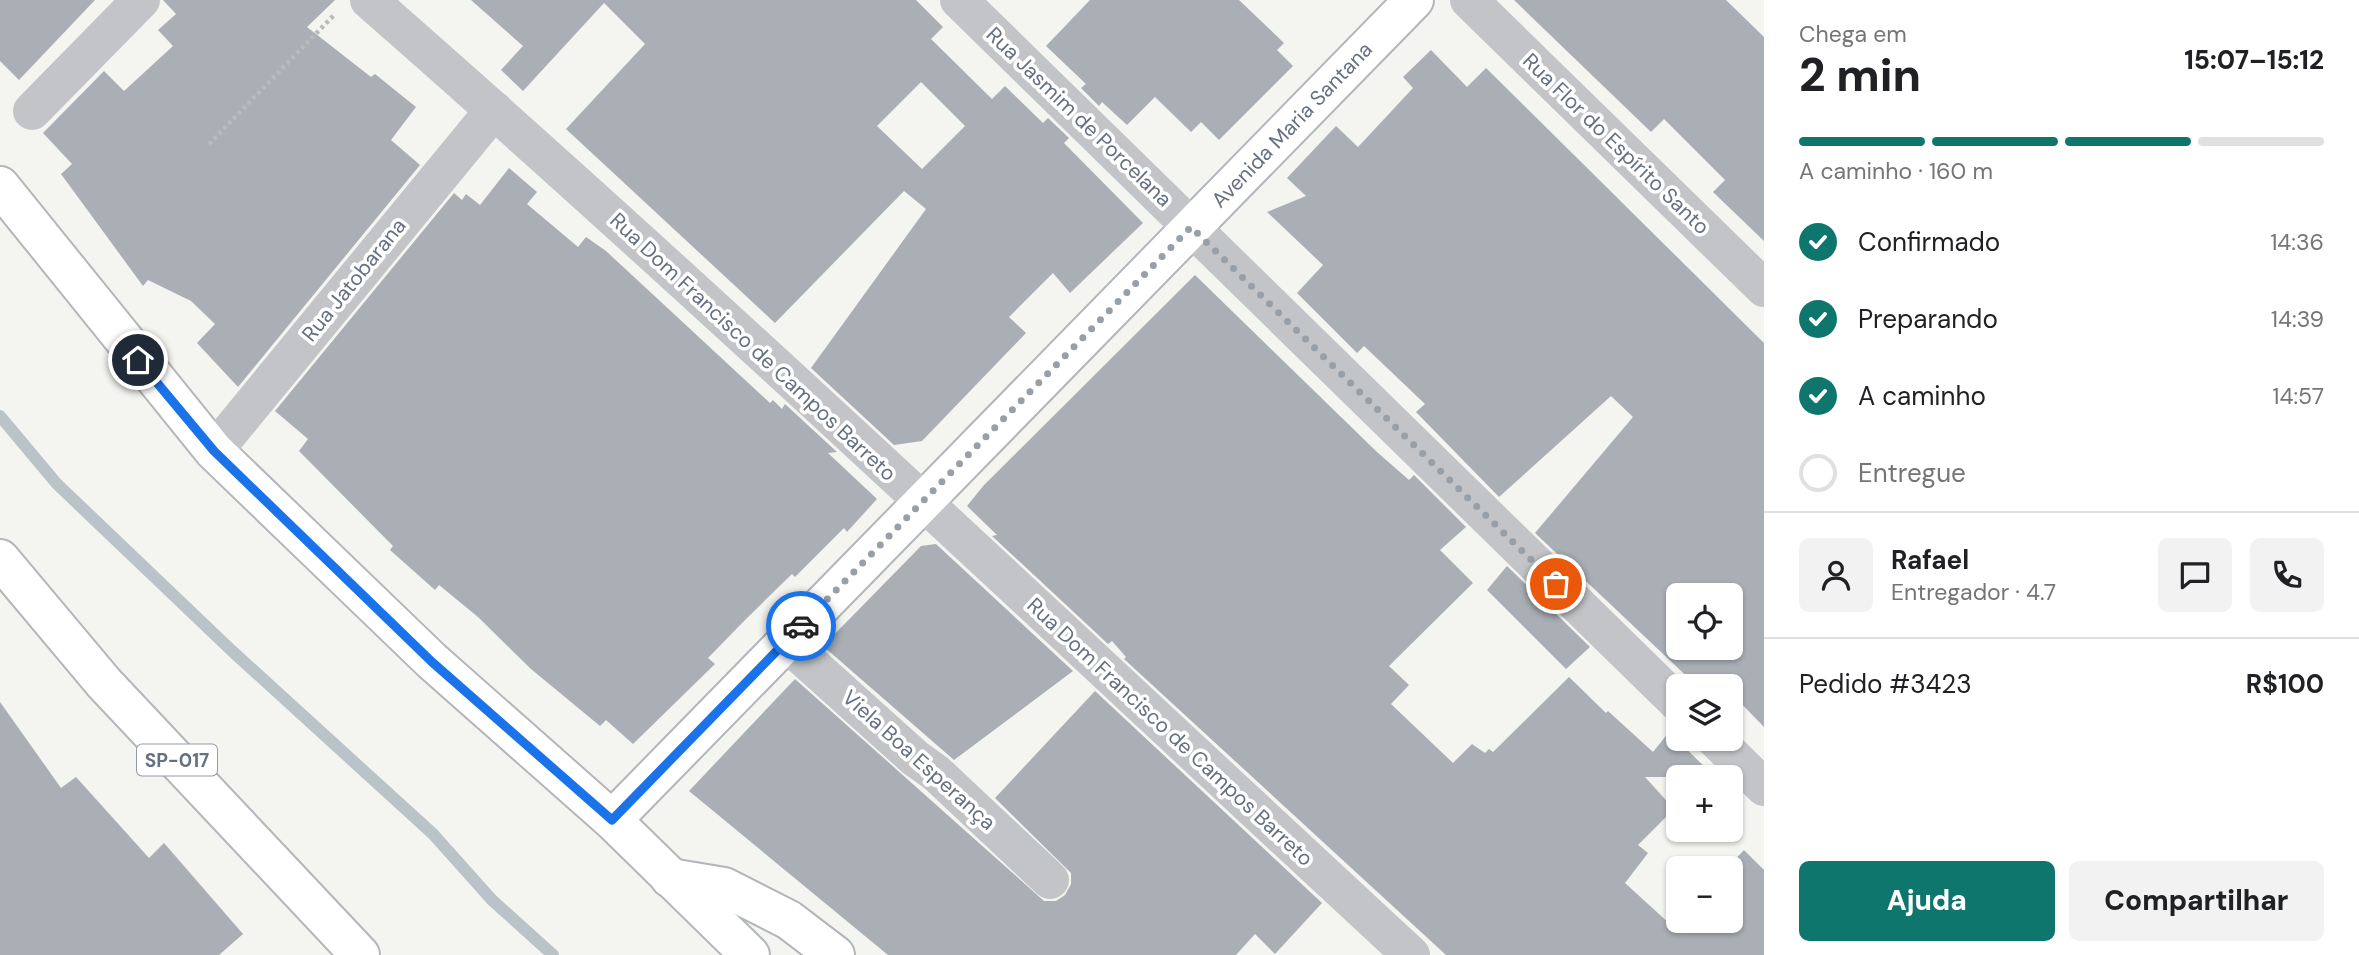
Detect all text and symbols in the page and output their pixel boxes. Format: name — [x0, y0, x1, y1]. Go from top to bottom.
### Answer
text: Chega em — [1799, 19, 1907, 49]
street label: Rua Jasmim de Porcelana — [980, 21, 1178, 213]
street label: Avenida Maria Santana — [1205, 36, 1379, 214]
text: 15:07–15:12 — [2184, 43, 2324, 77]
text: 2 min — [1799, 45, 1921, 105]
street label: Rua Flor do Espírito Santo — [1517, 47, 1715, 241]
text: A caminho · 160 m — [1799, 156, 1993, 186]
street label: Rua Dom Francisco de Campos Barreto — [604, 207, 902, 487]
street label: Rua Jatobarana — [296, 213, 412, 347]
icon: check — [1799, 223, 1837, 261]
text: Confirmado — [1858, 225, 2000, 259]
text: 14:36 — [2270, 227, 2324, 257]
icon: check — [1799, 300, 1837, 338]
text: Preparando — [1858, 302, 1998, 336]
text: 14:39 — [2271, 304, 2324, 334]
pin — [108, 330, 168, 390]
icon: home — [119, 341, 157, 379]
icon: check — [1799, 377, 1837, 415]
text: A caminho — [1858, 379, 1986, 413]
text: 14:57 — [2272, 381, 2324, 411]
text: Entregue — [1858, 456, 1966, 490]
button: person — [1799, 538, 1873, 612]
button: chat — [2158, 538, 2232, 612]
button: phone — [2250, 538, 2324, 612]
text: Rafael — [1891, 543, 1969, 577]
pin — [1526, 554, 1586, 614]
icon: bag — [1537, 565, 1575, 603]
text: Entregador · 4.7 — [1891, 577, 2056, 607]
map controls — [1666, 583, 1743, 933]
button: locate — [1666, 583, 1743, 660]
courier — [766, 591, 836, 661]
street label: Rua Dom Francisco de Campos Barreto — [1021, 592, 1319, 872]
icon: car — [782, 607, 820, 645]
text: Pedido #3423 — [1799, 667, 1972, 701]
text: R$100 — [2246, 667, 2324, 701]
button: layers — [1666, 674, 1743, 751]
street label: Viela Boa Esperança — [836, 684, 1002, 836]
road number: SP-017 — [137, 744, 217, 776]
button: + — [1666, 765, 1743, 842]
button: − — [1666, 856, 1743, 933]
button: Ajuda — [1799, 861, 2055, 941]
button: Compartilhar — [2069, 861, 2324, 941]

